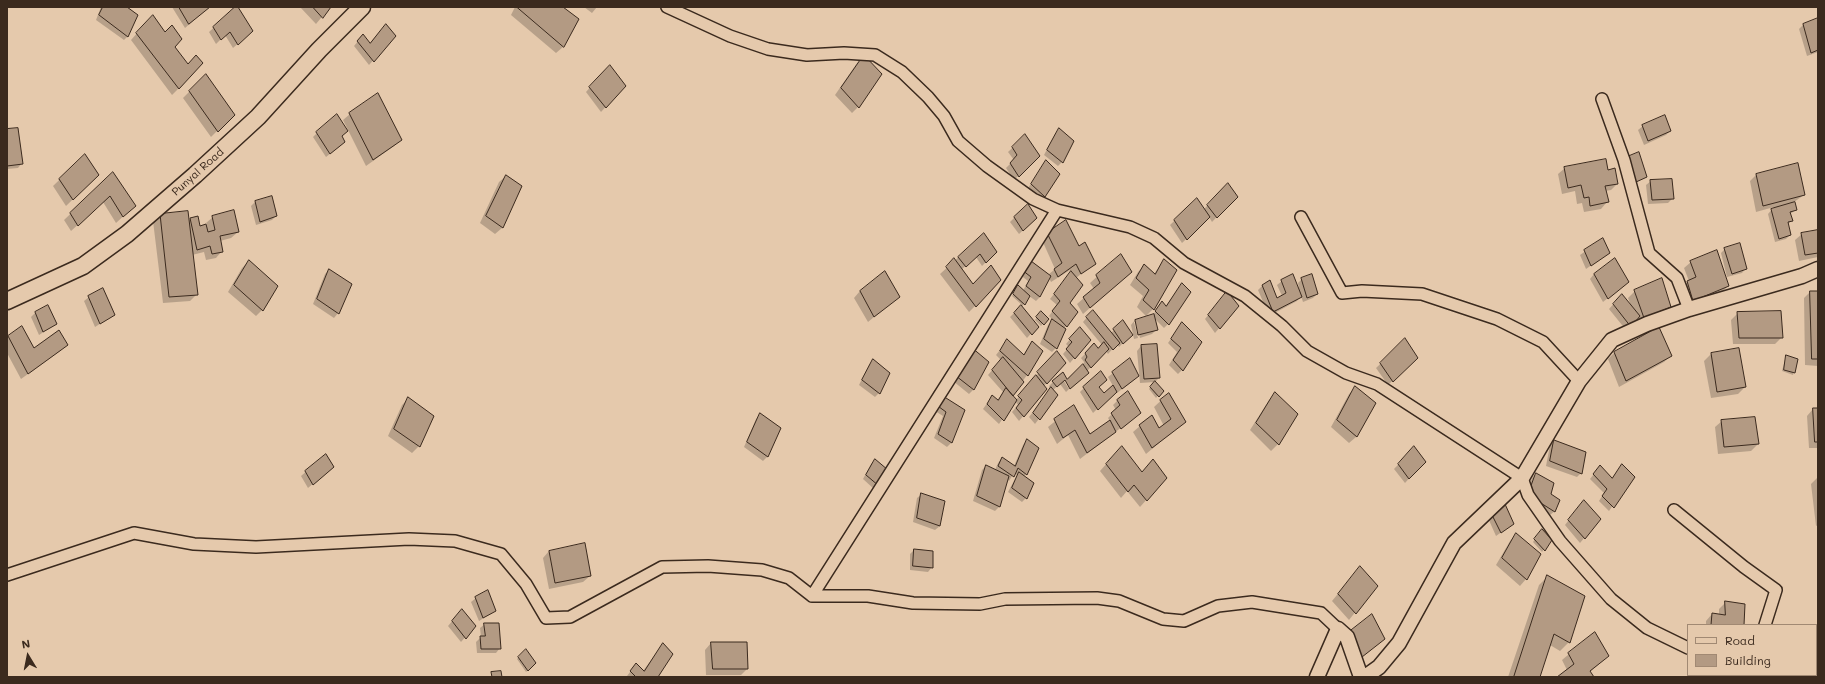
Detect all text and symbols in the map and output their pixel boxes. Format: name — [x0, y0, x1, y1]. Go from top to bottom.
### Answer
street label: Punyal Road — [169, 145, 227, 199]
legend — [1687, 624, 1817, 676]
text: Road — [1725, 632, 1755, 648]
north arrow — [8, 636, 48, 676]
text: N — [20, 636, 31, 652]
text: Building — [1725, 652, 1771, 668]

